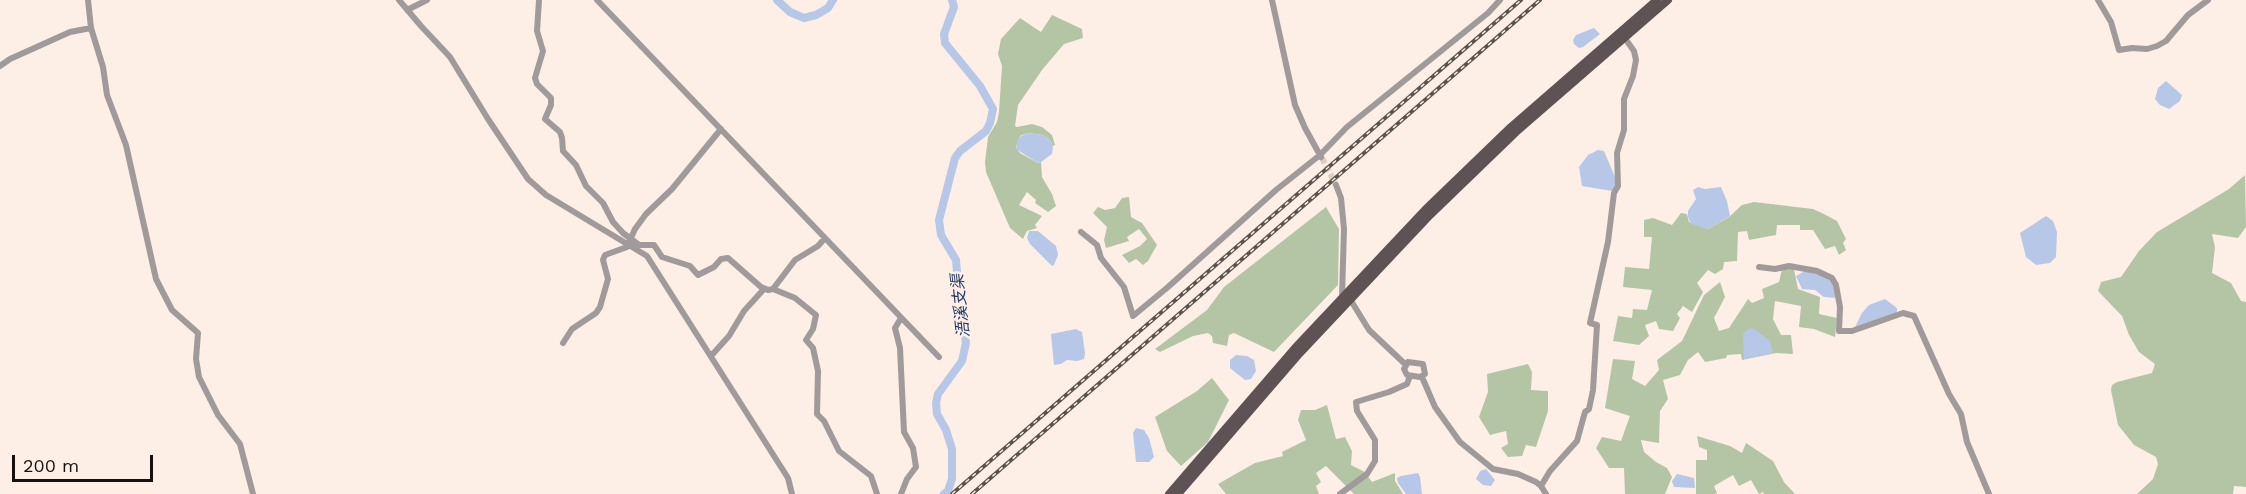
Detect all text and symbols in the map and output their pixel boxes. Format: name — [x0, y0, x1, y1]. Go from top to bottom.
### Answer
water label: 浯溪支渠 — [948, 273, 974, 339]
scale bar — [15, 443, 156, 481]
text: 200 m — [23, 455, 79, 476]

